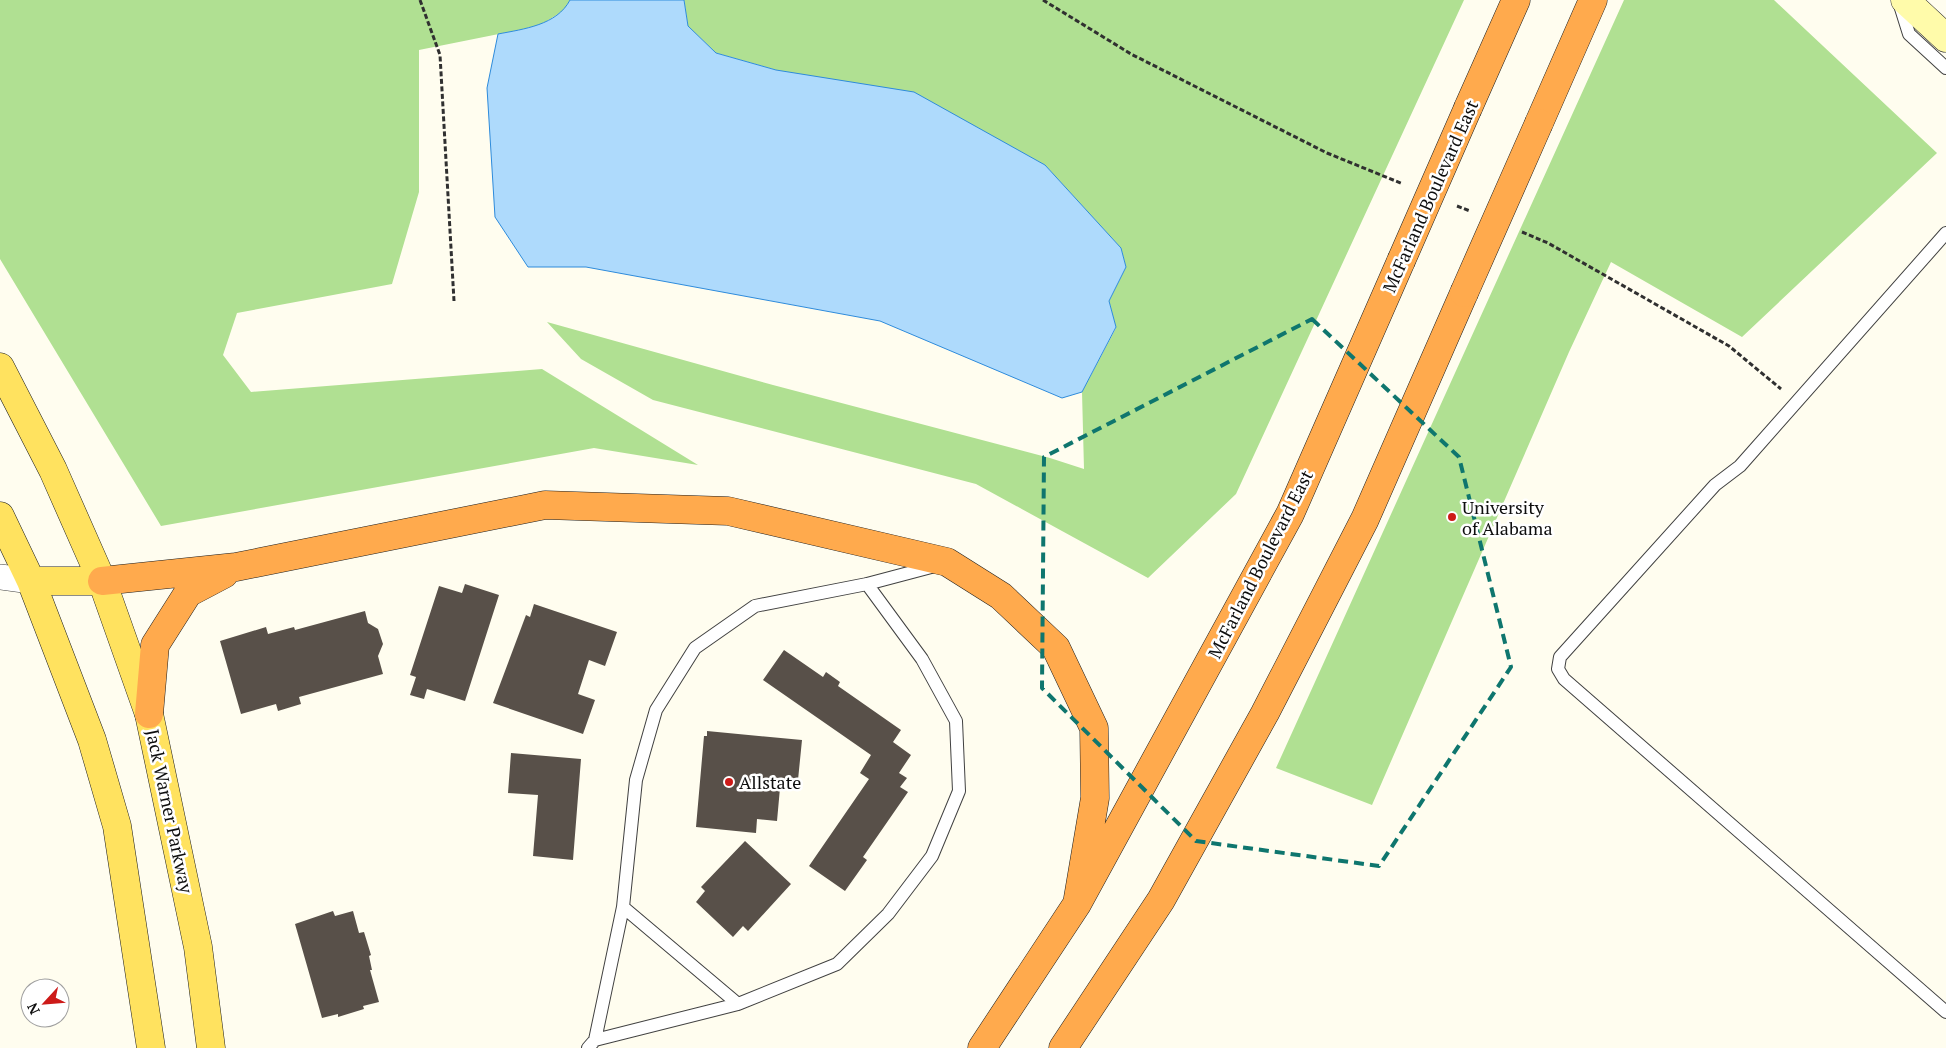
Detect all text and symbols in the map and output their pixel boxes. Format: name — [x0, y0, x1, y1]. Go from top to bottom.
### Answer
street label: McFarland Boulevard East — [1377, 96, 1483, 296]
street label: McFarland Boulevard East — [1202, 465, 1318, 662]
place label: University of Alabama — [1462, 495, 1552, 540]
marker: University of Alabama — [1446, 511, 1458, 523]
street label: Jack Warner Parkway — [141, 727, 199, 896]
place label: Allstate — [739, 770, 801, 794]
marker: Allstate — [723, 776, 735, 788]
north arrow — [20, 978, 70, 1028]
text: N — [22, 1000, 44, 1018]

